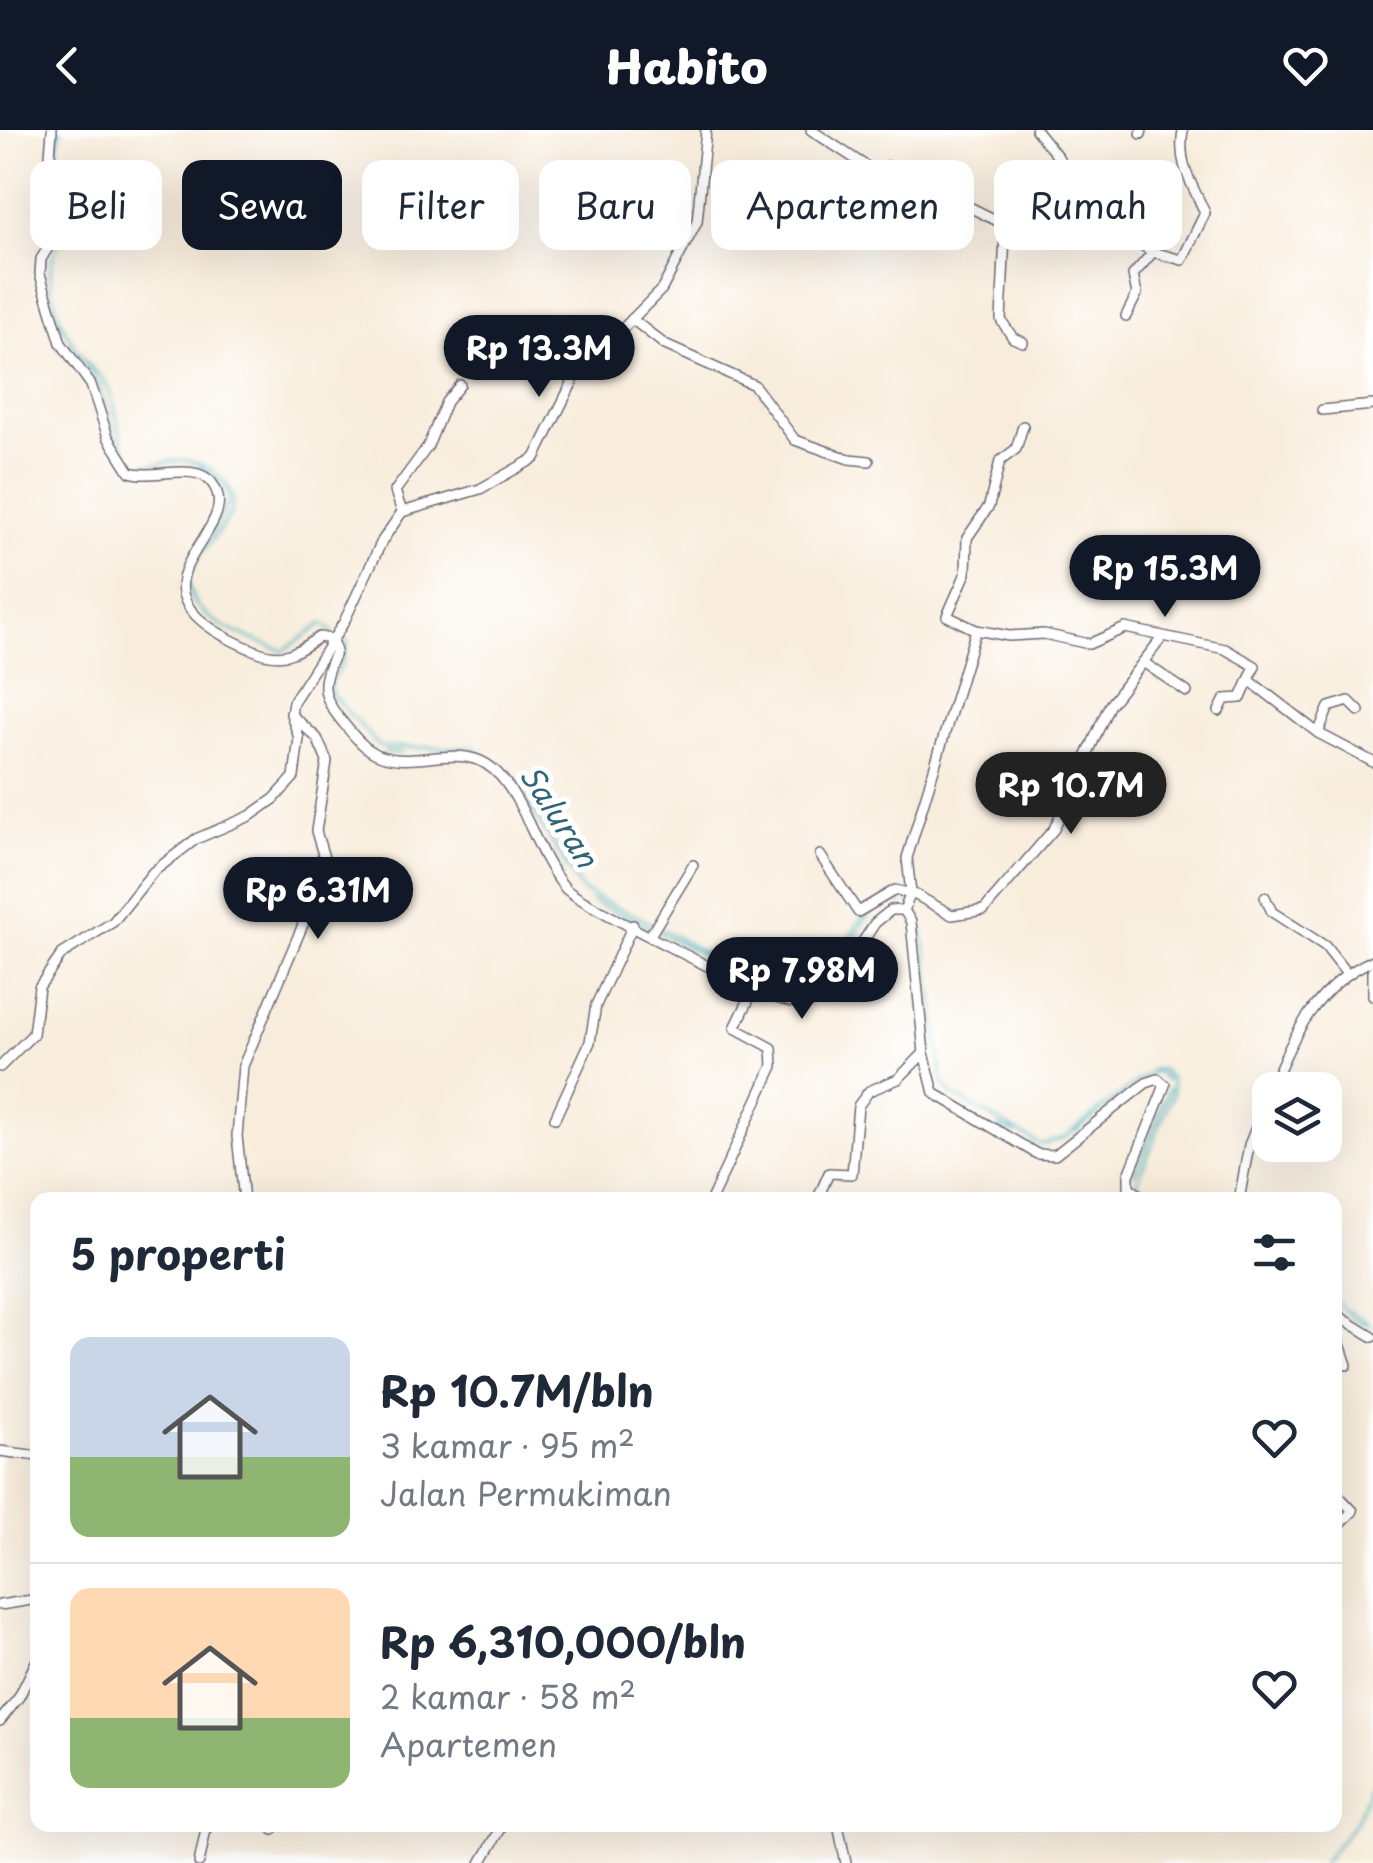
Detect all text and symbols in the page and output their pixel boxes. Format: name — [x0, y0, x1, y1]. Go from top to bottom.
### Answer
text: Habito — [605, 31, 768, 99]
icon: back — [40, 38, 95, 93]
icon: heart — [1278, 38, 1333, 93]
chip: Beli — [30, 160, 162, 250]
chip: Sewa — [182, 160, 342, 250]
chip: Filter — [362, 160, 519, 250]
chip: Baru — [539, 160, 691, 250]
chip: Apartemen — [711, 160, 974, 250]
chip: Rumah — [994, 160, 1182, 250]
pin: Rp 13.3M — [436, 315, 642, 400]
text: Rp 13.3M — [466, 323, 612, 371]
pin: Rp 15.3M — [1062, 535, 1268, 620]
text: Rp 15.3M — [1091, 543, 1239, 591]
pin: Rp 10.7M — [968, 752, 1174, 837]
water label: Saluran — [510, 756, 611, 877]
text: Rp 10.7M — [997, 760, 1145, 808]
pin: Rp 6.31M — [215, 857, 421, 942]
text: Rp 6.31M — [245, 865, 391, 913]
pin: Rp 7.98M — [699, 937, 905, 1022]
text: Rp 7.98M — [728, 945, 876, 993]
map controls — [1252, 1072, 1342, 1162]
button: layers — [1252, 1072, 1342, 1162]
text: 5 properti — [70, 1221, 285, 1284]
icon: filters — [1247, 1225, 1302, 1280]
text: Rp 10.7M/bln — [380, 1358, 654, 1421]
icon: home — [150, 1377, 270, 1497]
icon: heart — [1247, 1410, 1302, 1465]
text: 3 kamar · 95 m² — [380, 1421, 635, 1469]
text: Jalan Permukiman — [380, 1469, 672, 1517]
text: Rp 6,310,000/bln — [380, 1609, 746, 1672]
icon: home — [150, 1628, 270, 1748]
icon: heart — [1247, 1661, 1302, 1716]
text: 2 kamar · 58 m² — [380, 1672, 636, 1720]
text: Apartemen — [380, 1720, 557, 1768]

